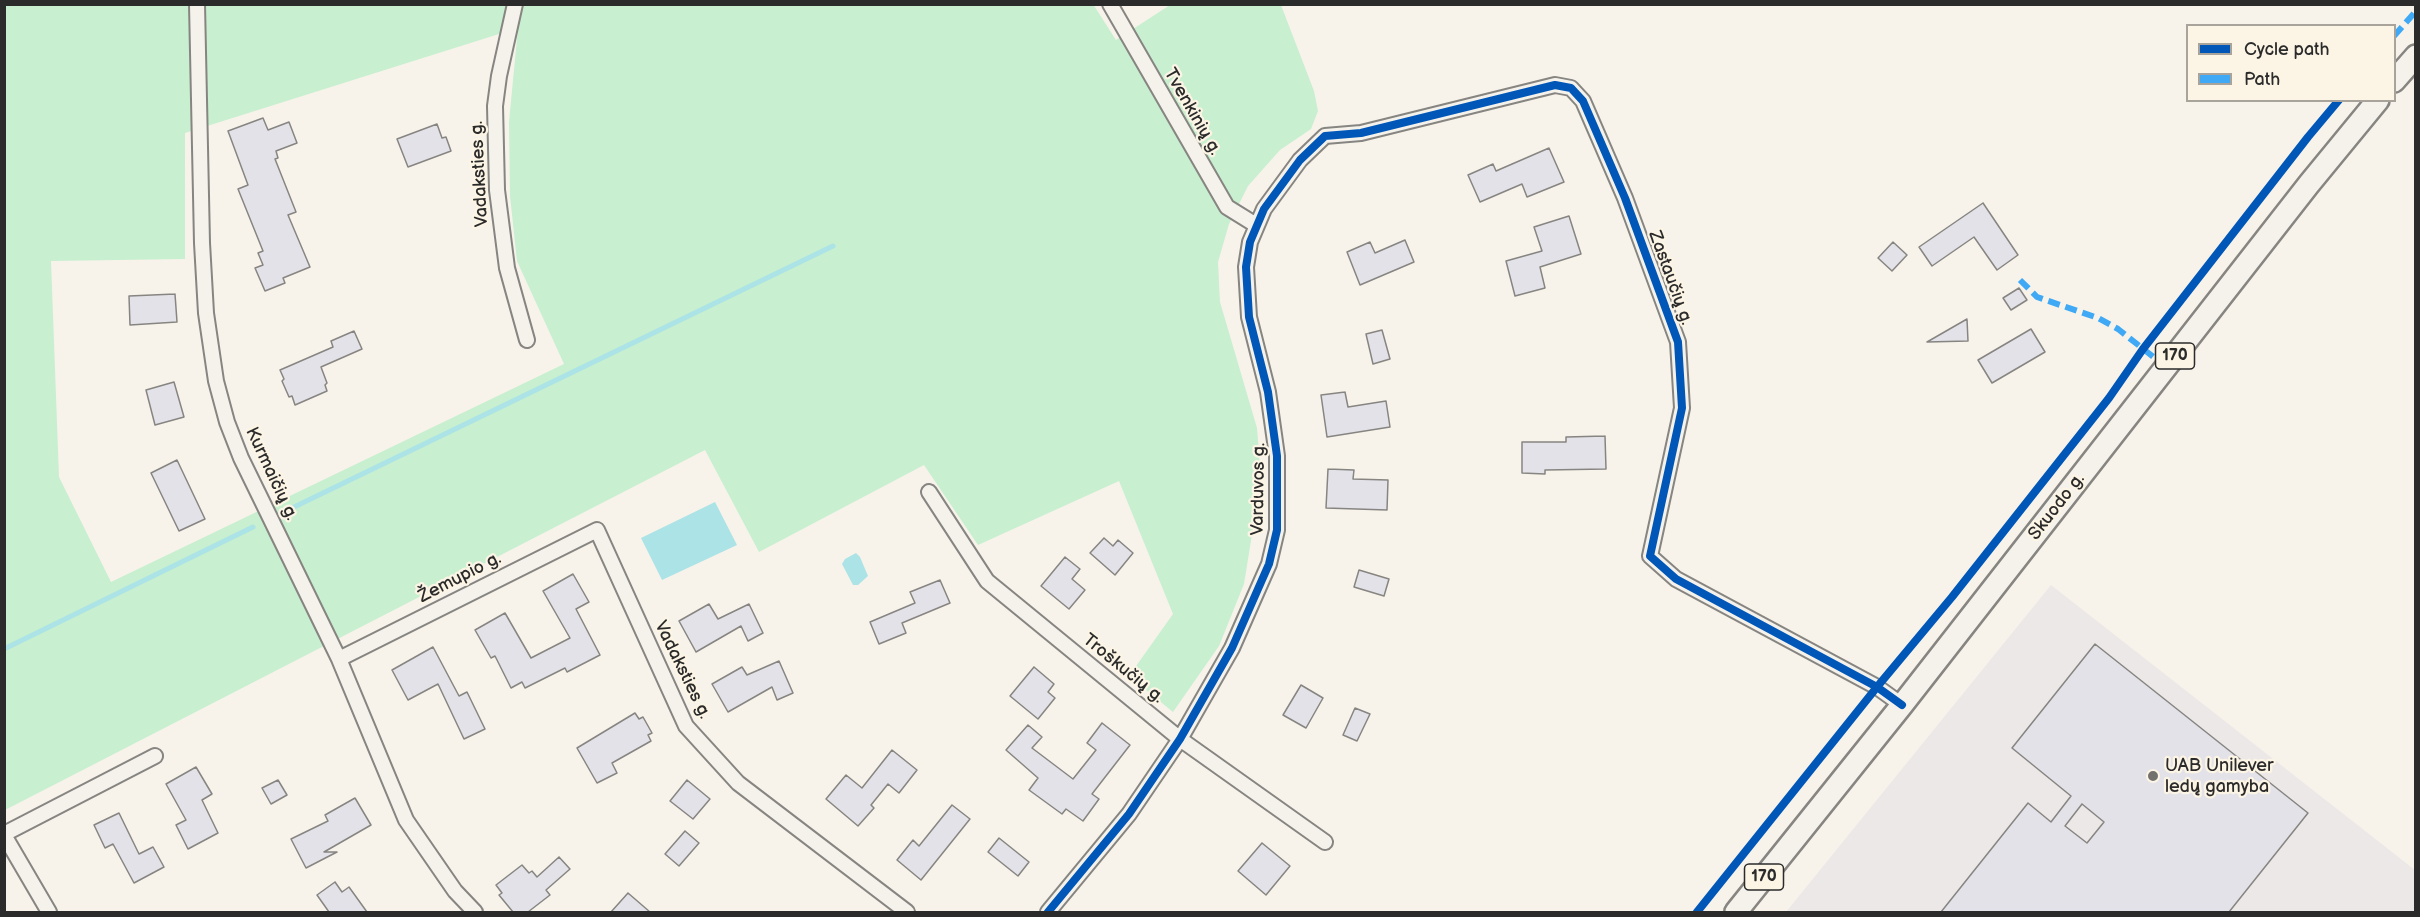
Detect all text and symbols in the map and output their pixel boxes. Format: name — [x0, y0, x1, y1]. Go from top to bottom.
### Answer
legend — [2186, 24, 2396, 102]
text: Cycle path — [2244, 39, 2330, 60]
street label: Tvenkinių g. — [1158, 65, 1226, 159]
text: Path — [2244, 69, 2280, 90]
street label: Vadaksties g. — [466, 120, 494, 228]
street label: Zastaučių g. — [1643, 228, 1697, 328]
road number: 170 — [2156, 343, 2194, 369]
street label: Kurmaičių g. — [240, 424, 302, 524]
street label: Varduvos g. — [1247, 442, 1271, 536]
street label: Skuodo g. — [2024, 469, 2090, 545]
street label: Žemupio g. — [415, 548, 505, 608]
street label: Vadaksties g. — [649, 618, 715, 722]
street label: Troškučių g. — [1078, 630, 1168, 708]
place label: UAB Unilever ledų gamyba — [2165, 755, 2274, 798]
marker: UAB Unilever ledų gamyba — [2146, 769, 2160, 783]
road number: 170 — [1744, 864, 1784, 890]

